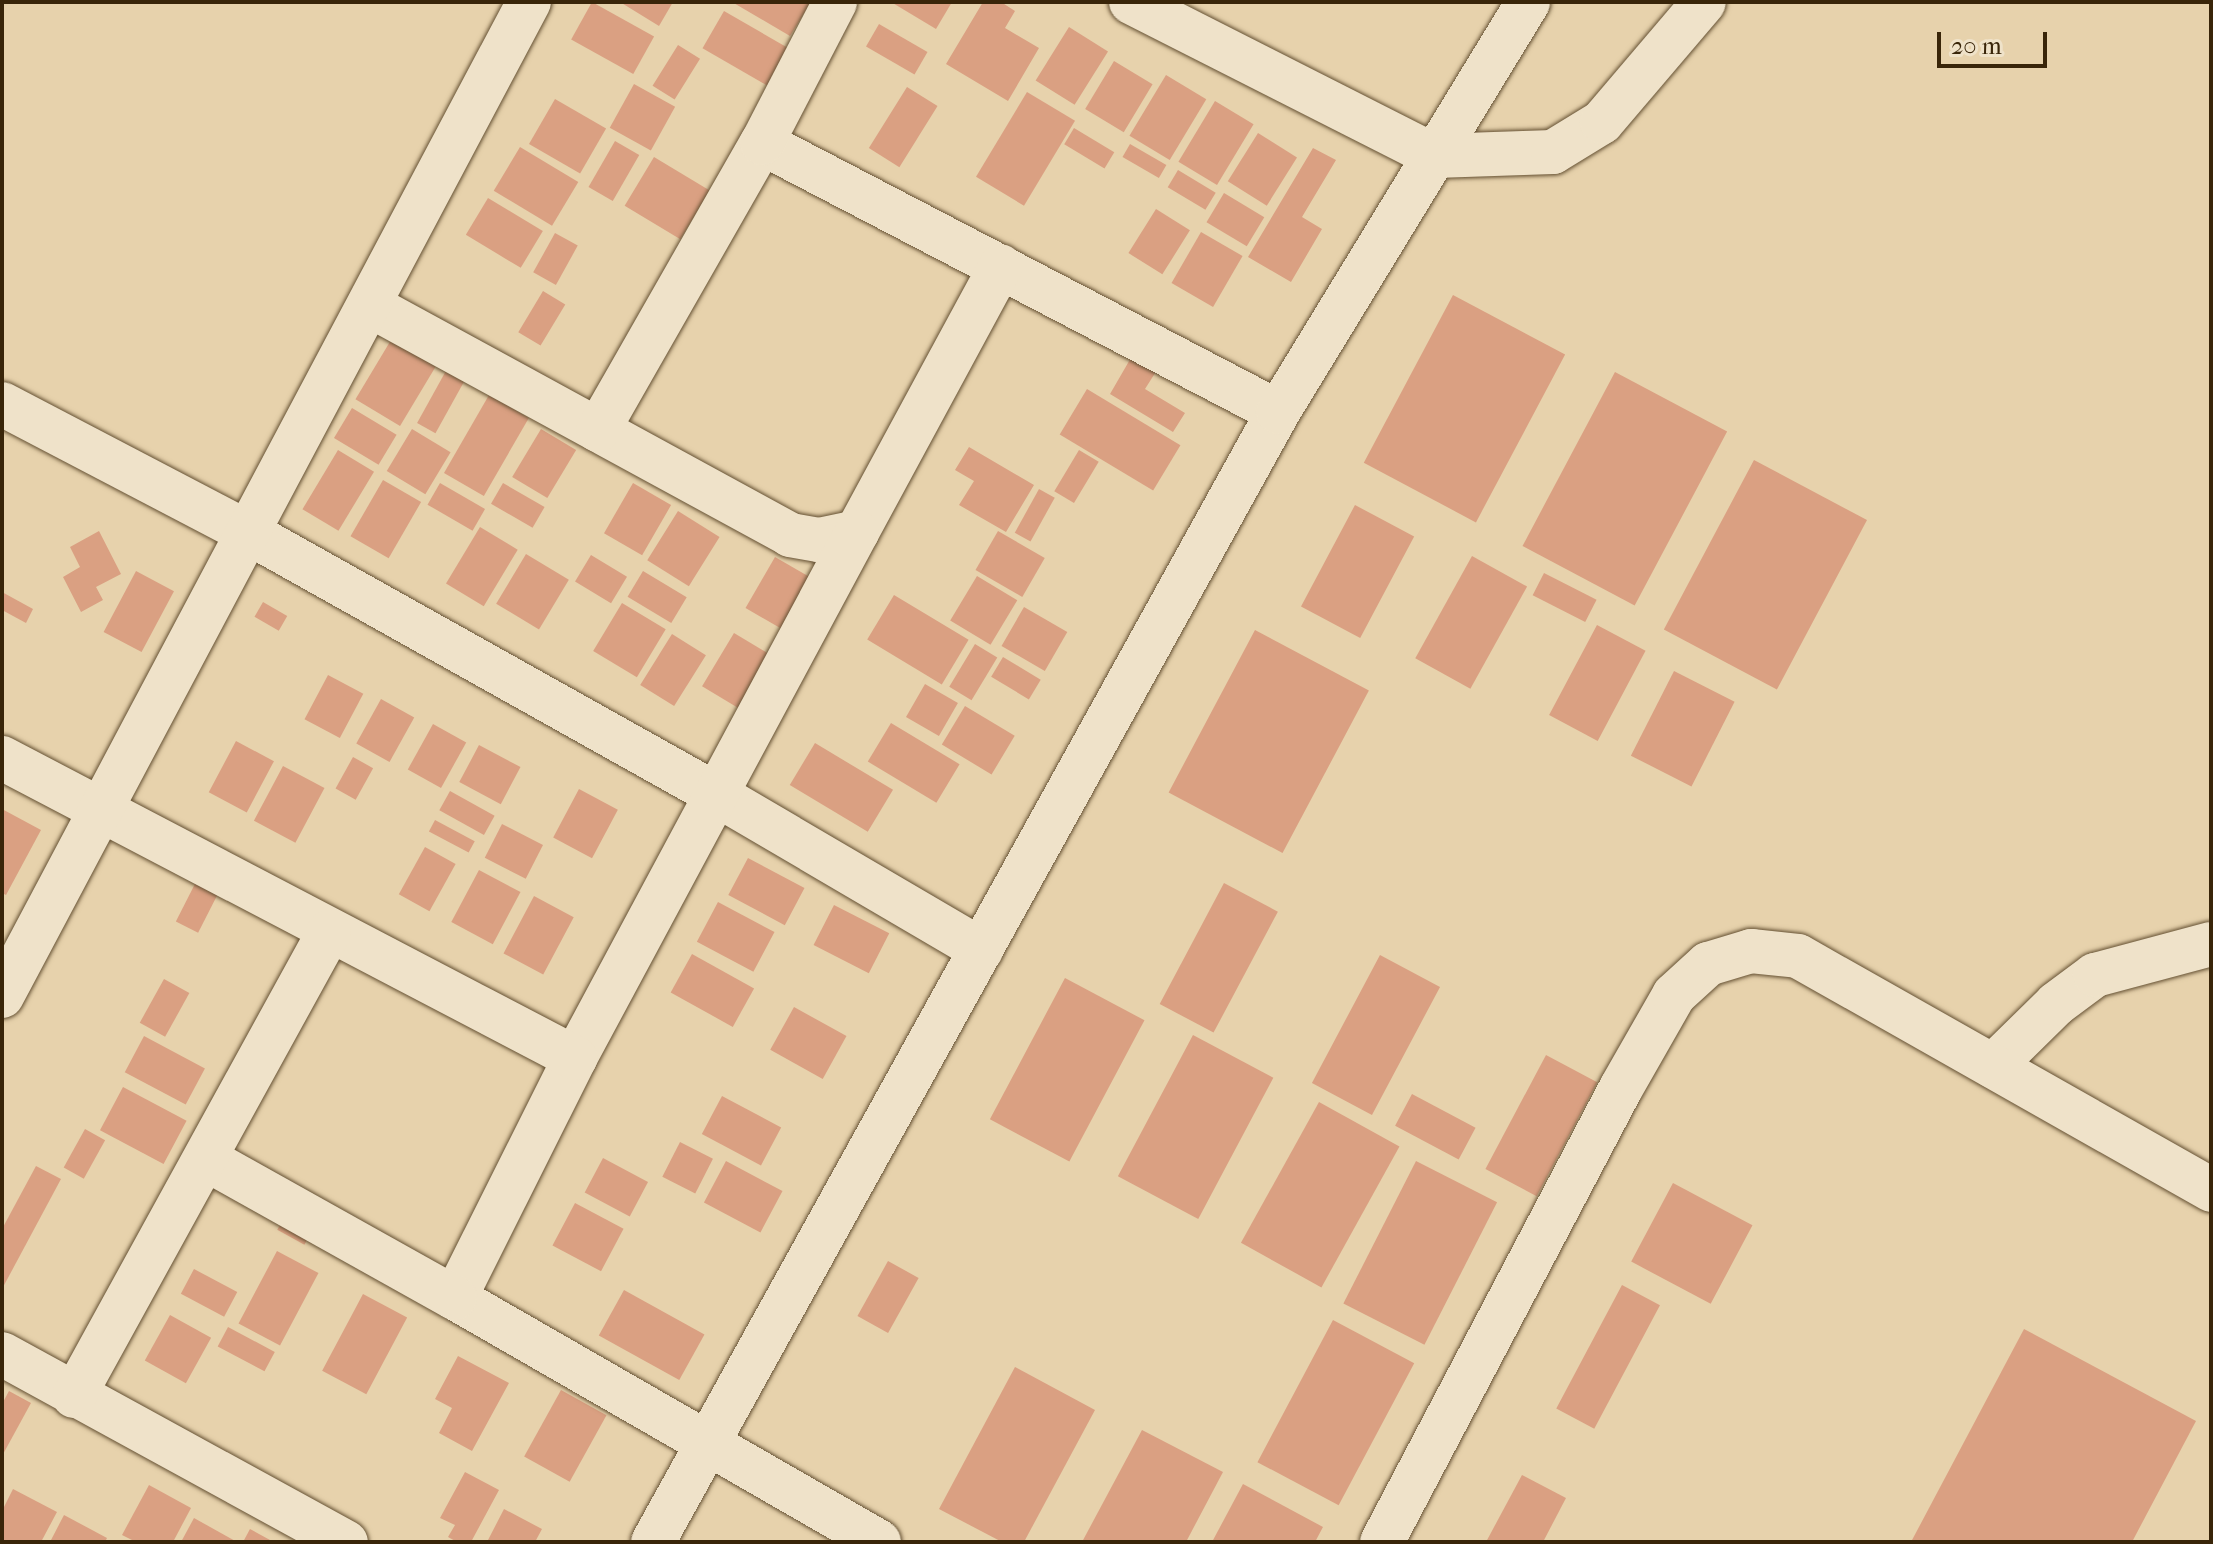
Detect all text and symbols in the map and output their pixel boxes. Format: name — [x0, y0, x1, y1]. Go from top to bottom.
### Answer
scale bar — [1941, 16, 2051, 66]
text: 20 m — [1951, 32, 2002, 60]

